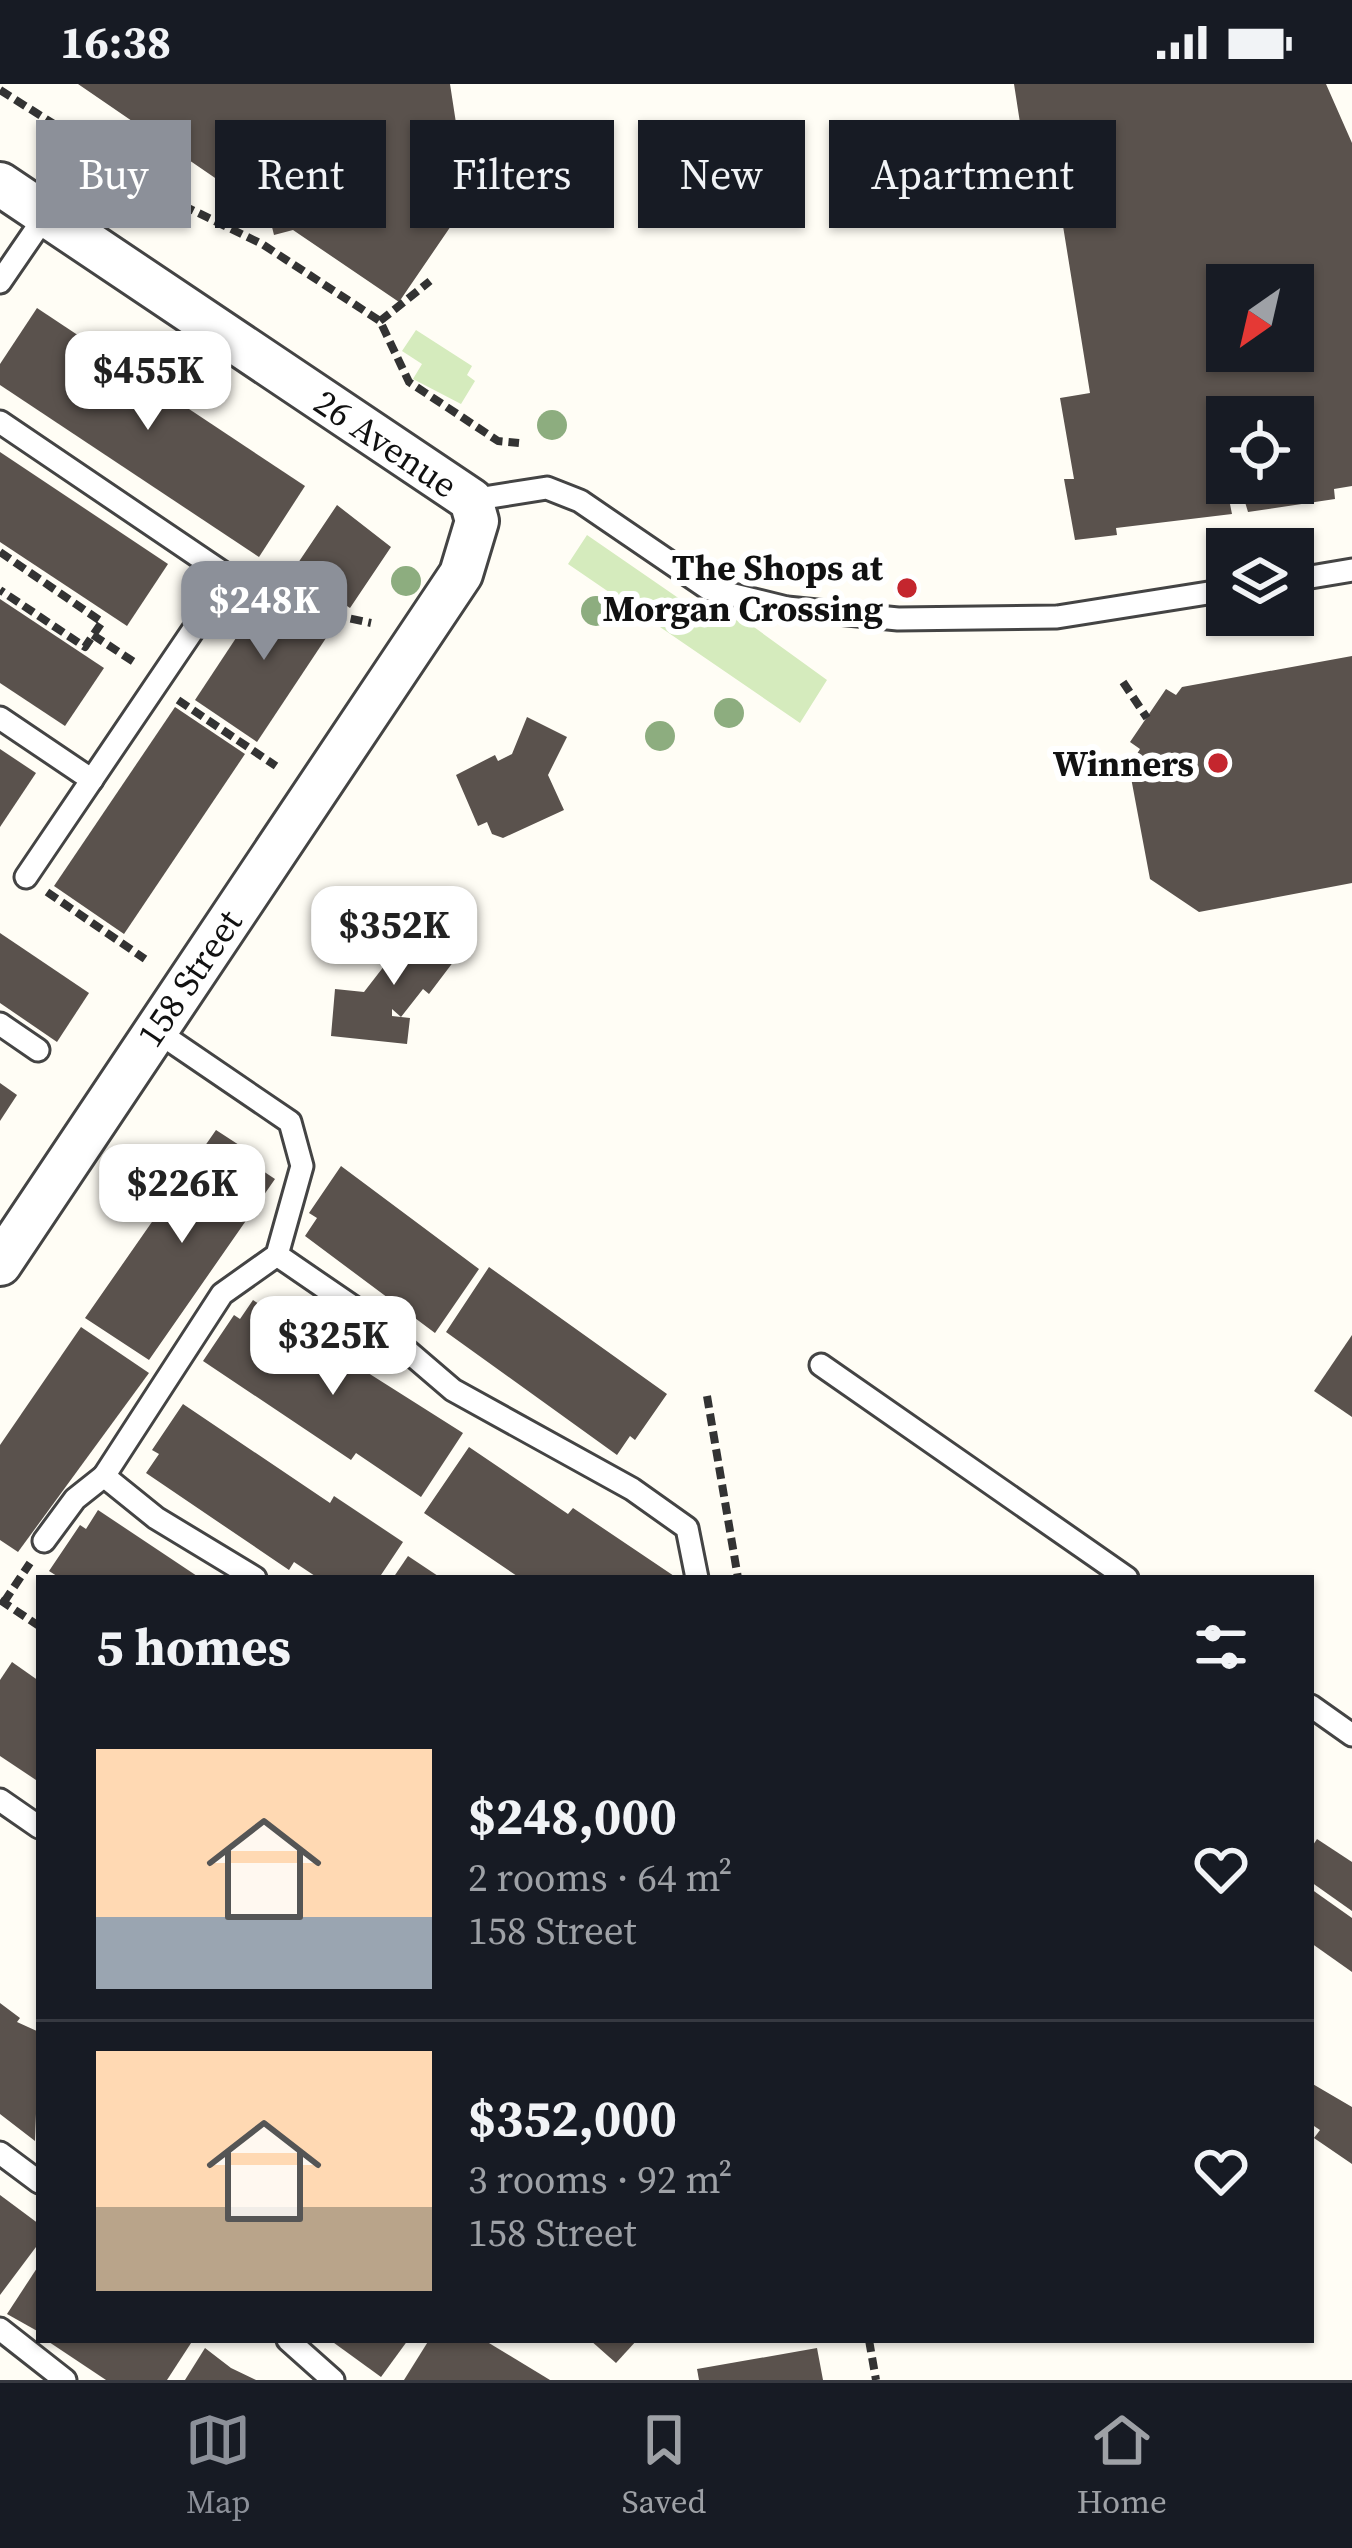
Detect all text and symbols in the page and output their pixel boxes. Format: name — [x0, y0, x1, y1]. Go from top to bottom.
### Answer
text: 16:38 — [60, 11, 171, 73]
chip: Buy — [36, 120, 191, 228]
chip: Rent — [215, 120, 386, 228]
chip: Filters — [410, 120, 614, 228]
chip: New — [638, 120, 805, 228]
chip: Apartment — [829, 120, 1116, 228]
north arrow — [1206, 264, 1314, 372]
map controls — [1206, 264, 1314, 636]
pin: $455K — [64, 331, 232, 433]
text: $455K — [92, 343, 204, 396]
street label: 26 Avenue — [305, 378, 467, 509]
button: locate — [1206, 396, 1314, 504]
button: layers — [1206, 528, 1314, 636]
place label: The Shops at Morgan Crossing — [603, 543, 884, 633]
pin: $248K — [180, 561, 348, 663]
text: $248K — [208, 573, 320, 626]
marker: The Shops at Morgan Crossing — [894, 575, 920, 601]
place label: Winners — [1053, 739, 1194, 788]
marker: Winners — [1205, 750, 1231, 776]
pin: $352K — [310, 886, 478, 988]
text: $352K — [338, 898, 450, 951]
street label: 158 Street — [126, 900, 253, 1056]
pin: $226K — [98, 1144, 266, 1246]
text: $226K — [126, 1156, 238, 1209]
pin: $325K — [249, 1296, 417, 1398]
text: $325K — [277, 1308, 389, 1361]
text: 5 homes — [96, 1612, 291, 1682]
icon: filters — [1188, 1614, 1254, 1680]
text: $248,000 — [468, 1781, 677, 1851]
icon: home — [192, 1797, 336, 1941]
icon: heart — [1188, 1836, 1254, 1902]
text: 2 rooms · 64 m² — [468, 1851, 732, 1904]
text: 158 Street — [468, 1904, 636, 1957]
text: $352,000 — [468, 2083, 677, 2153]
icon: home — [192, 2099, 336, 2243]
icon: heart — [1188, 2138, 1254, 2204]
text: 3 rooms · 92 m² — [468, 2153, 732, 2206]
text: 158 Street — [468, 2206, 636, 2259]
tab: Map — [185, 2407, 251, 2524]
tab: Saved — [622, 2407, 706, 2524]
tab: Home — [1077, 2407, 1167, 2524]

